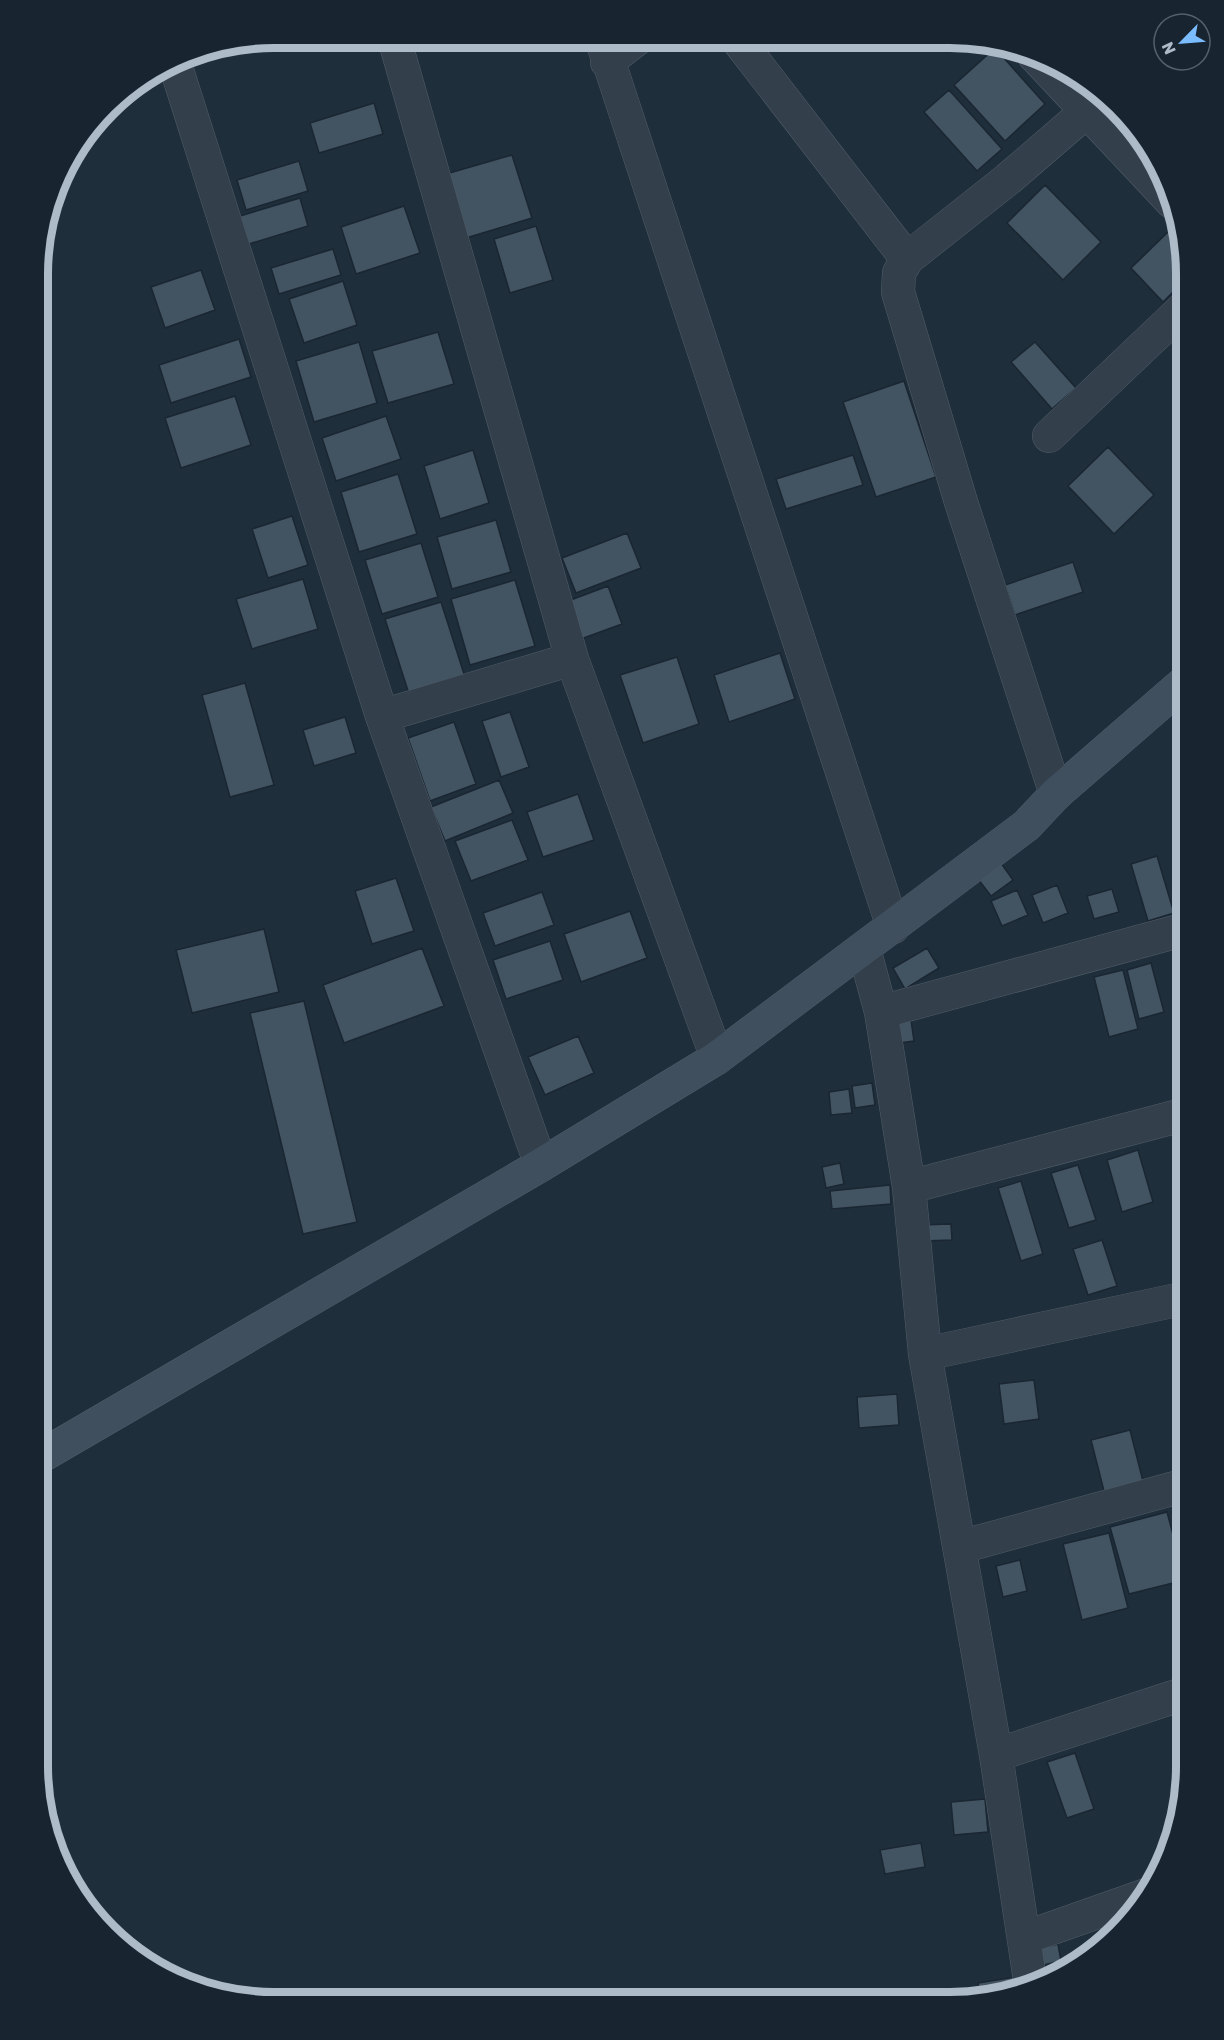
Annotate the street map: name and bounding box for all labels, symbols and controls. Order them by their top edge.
north arrow [1152,12,1212,72]
text: N [1158,39,1180,57]

